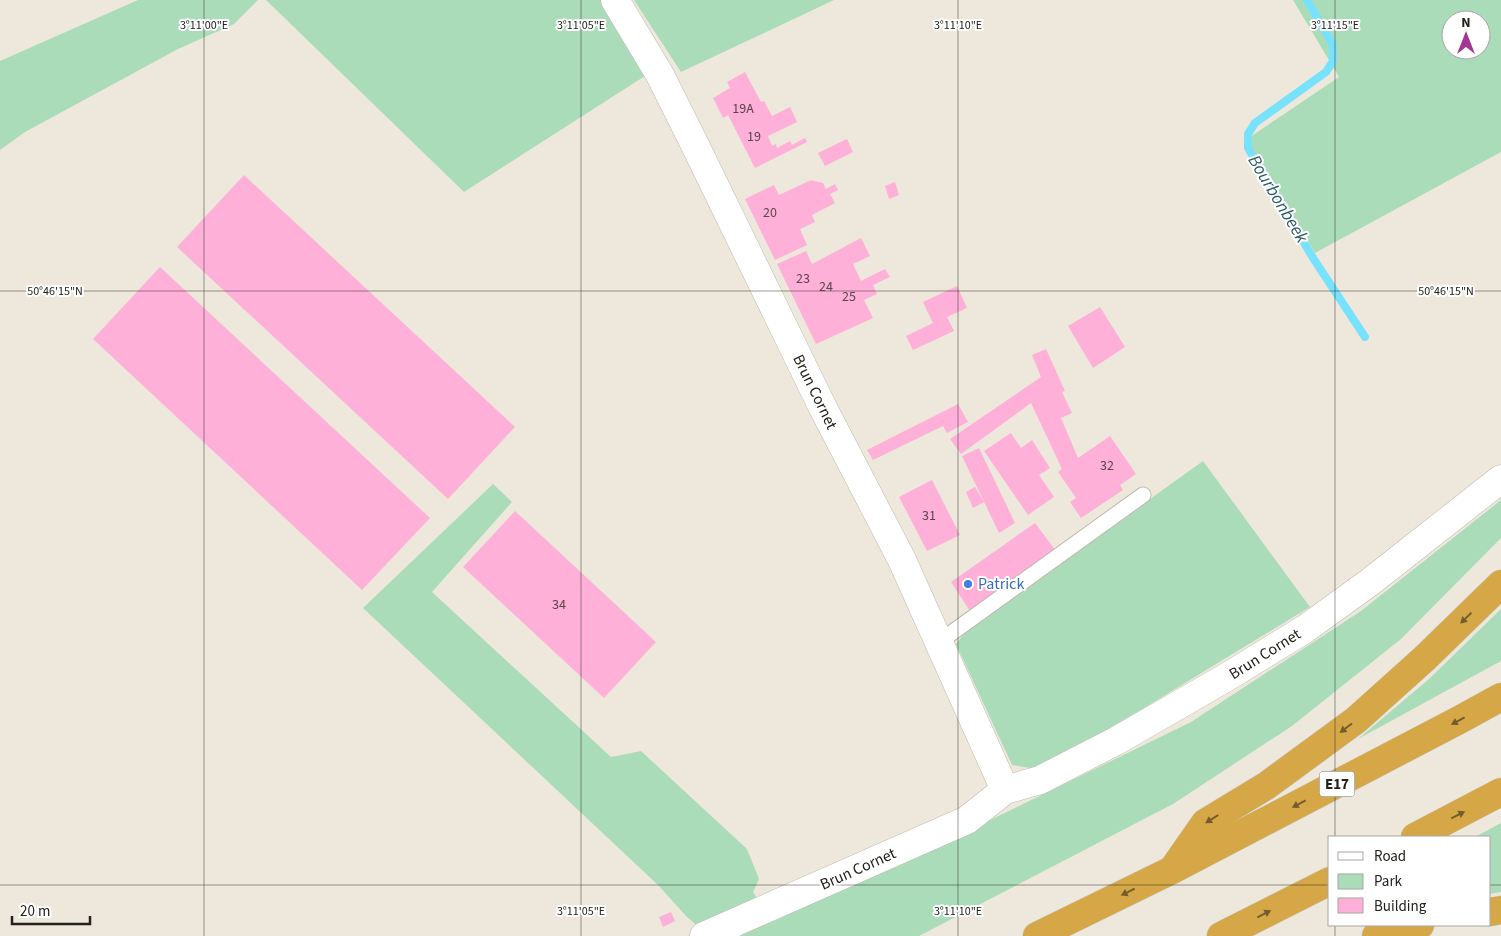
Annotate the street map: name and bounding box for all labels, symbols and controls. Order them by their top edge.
north arrow [1441,10,1491,60]
text: N [1461,13,1471,33]
text: 3°11'00"E [180,17,228,34]
text: 3°11'05"E [557,17,605,34]
text: 3°11'10"E [934,17,982,34]
text: 3°11'15"E [1311,17,1359,34]
house number: 19A [732,99,754,119]
house number: 19 [747,127,761,147]
water label: Bourbonbeek [1242,150,1314,248]
house number: 20 [763,203,777,223]
house number: 23 [796,269,810,289]
house number: 24 [819,277,833,297]
text: 50°46'15"N [27,283,83,300]
text: 50°46'15"N [1418,283,1474,300]
house number: 25 [842,287,856,307]
street label: Brun Cornet [787,351,843,434]
house number: 32 [1100,456,1114,476]
house number: 31 [922,506,936,526]
place label: Patrick [978,573,1024,595]
marker: Patrick [962,578,974,590]
house number: 34 [552,595,566,615]
one-way arrow [1460,612,1472,624]
street label: Brun Cornet [1225,623,1306,685]
one-way arrow [1451,717,1466,725]
one-way arrow [1340,722,1353,733]
road number: E17 [1320,772,1354,796]
one-way arrow [1292,800,1306,808]
one-way arrow [1451,811,1466,819]
one-way arrow [1205,815,1218,824]
legend [1328,836,1491,926]
street label: Brun Cornet [817,842,900,896]
text: Road [1374,846,1406,867]
text: Park [1374,871,1403,892]
one-way arrow [1121,888,1135,896]
scale bar [12,894,90,926]
text: Building [1374,896,1427,917]
text: 20 m [20,901,50,922]
text: 3°11'05"E [557,903,605,920]
text: 3°11'10"E [934,903,982,920]
one-way arrow [1257,910,1272,918]

